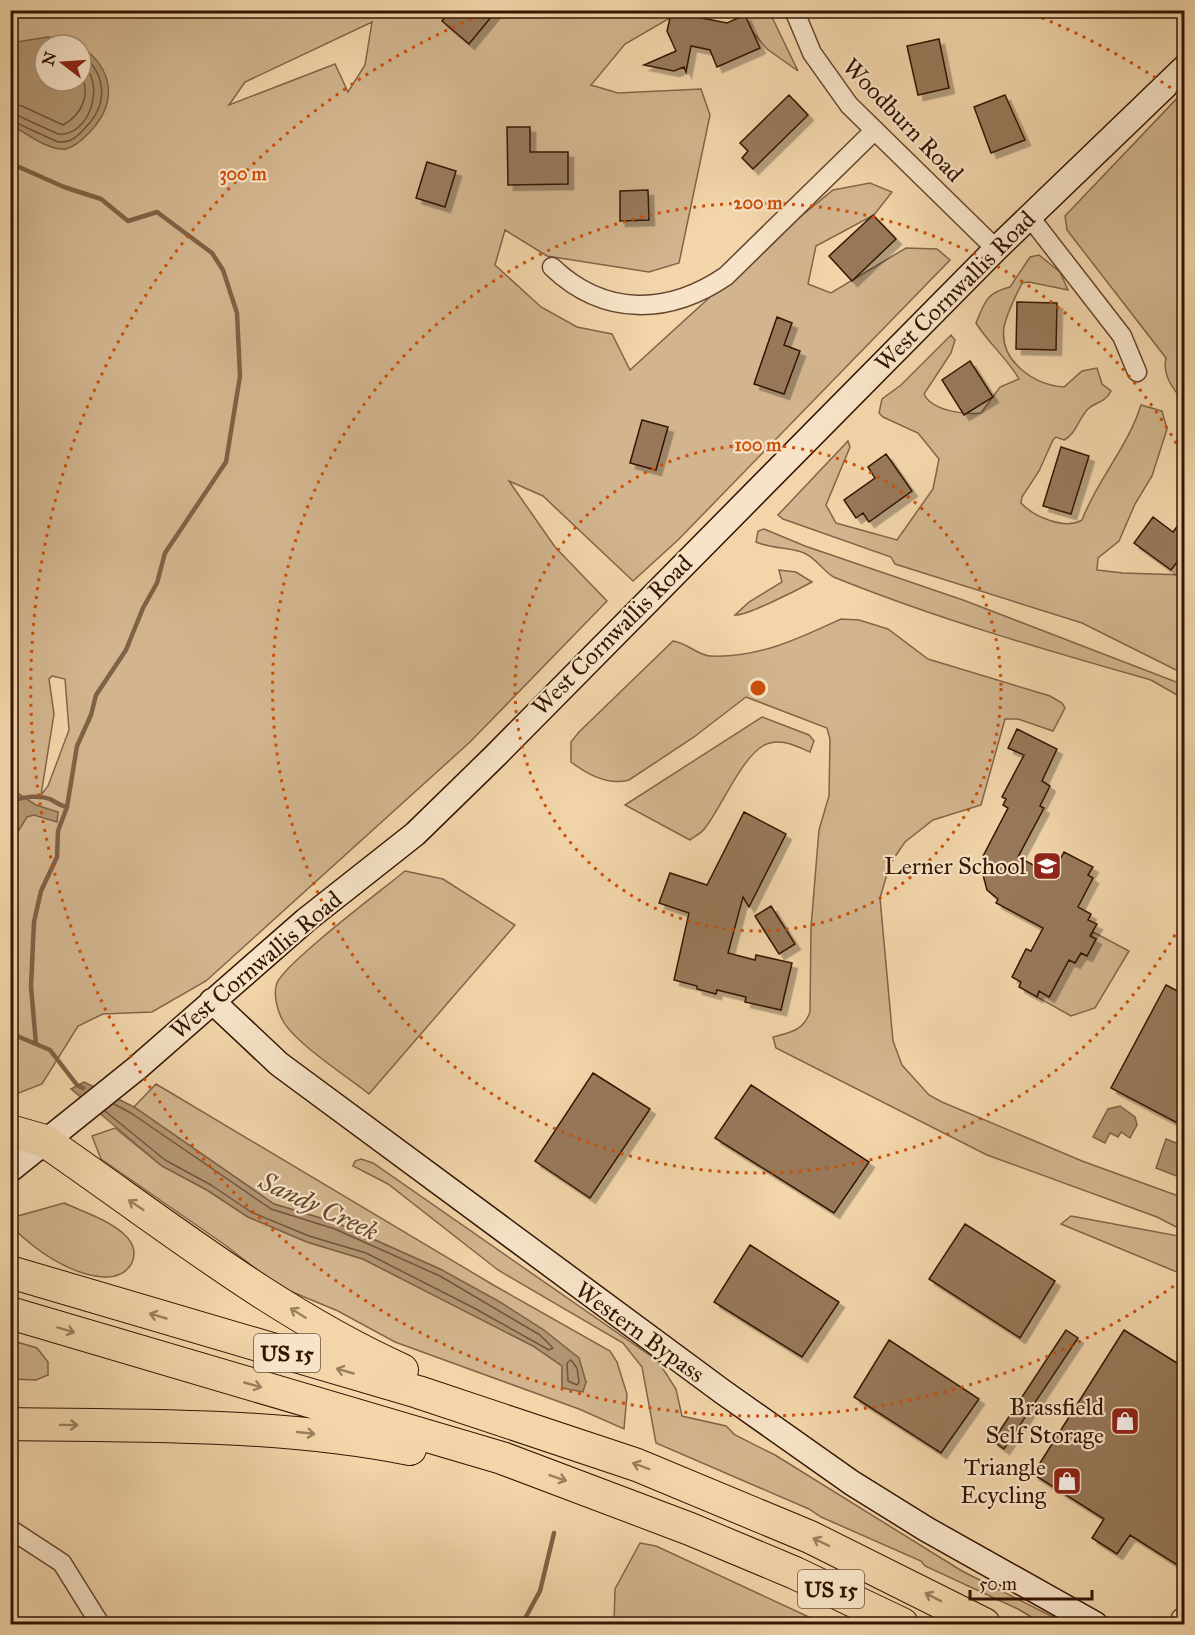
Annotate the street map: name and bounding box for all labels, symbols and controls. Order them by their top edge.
north arrow [33,33,93,93]
text: N [38,49,60,68]
street label: Woodburn Road [836,52,970,188]
text: 300 m [219,163,267,186]
text: 200 m [734,192,783,214]
street label: West Cornwallis Road [868,204,1042,378]
text: 100 m [735,434,782,456]
street label: West Cornwallis Road [525,548,699,722]
centre of rings [748,678,768,698]
school or university icon: Lerner School [1031,850,1063,882]
place label: Lerner School [884,851,1027,881]
street label: West Cornwallis Road [164,884,348,1046]
water label: Sandy Creek [253,1164,384,1248]
one-way arrow [128,1199,144,1211]
street label: Western Bypass [569,1275,711,1389]
one-way arrow [290,1307,307,1319]
one-way arrow [149,1310,168,1321]
one-way arrow [56,1325,75,1336]
road number: US 15 [254,1334,320,1372]
one-way arrow [336,1365,355,1376]
one-way arrow [244,1380,263,1391]
place label: Brassfield Self Storage [986,1392,1104,1450]
shop icon: Brassfield Self Storage [1109,1405,1141,1437]
one-way arrow [58,1419,78,1431]
one-way arrow [295,1428,315,1439]
place label: Triangle Ecycling [960,1452,1047,1510]
one-way arrow [632,1460,651,1471]
shop icon: Triangle Ecycling [1051,1465,1083,1497]
one-way arrow [548,1473,566,1484]
one-way arrow [812,1536,830,1548]
scale bar [970,1563,1092,1601]
road number: US 15 [798,1570,864,1608]
text: 50 m [979,1573,1017,1595]
one-way arrow [924,1591,942,1603]

